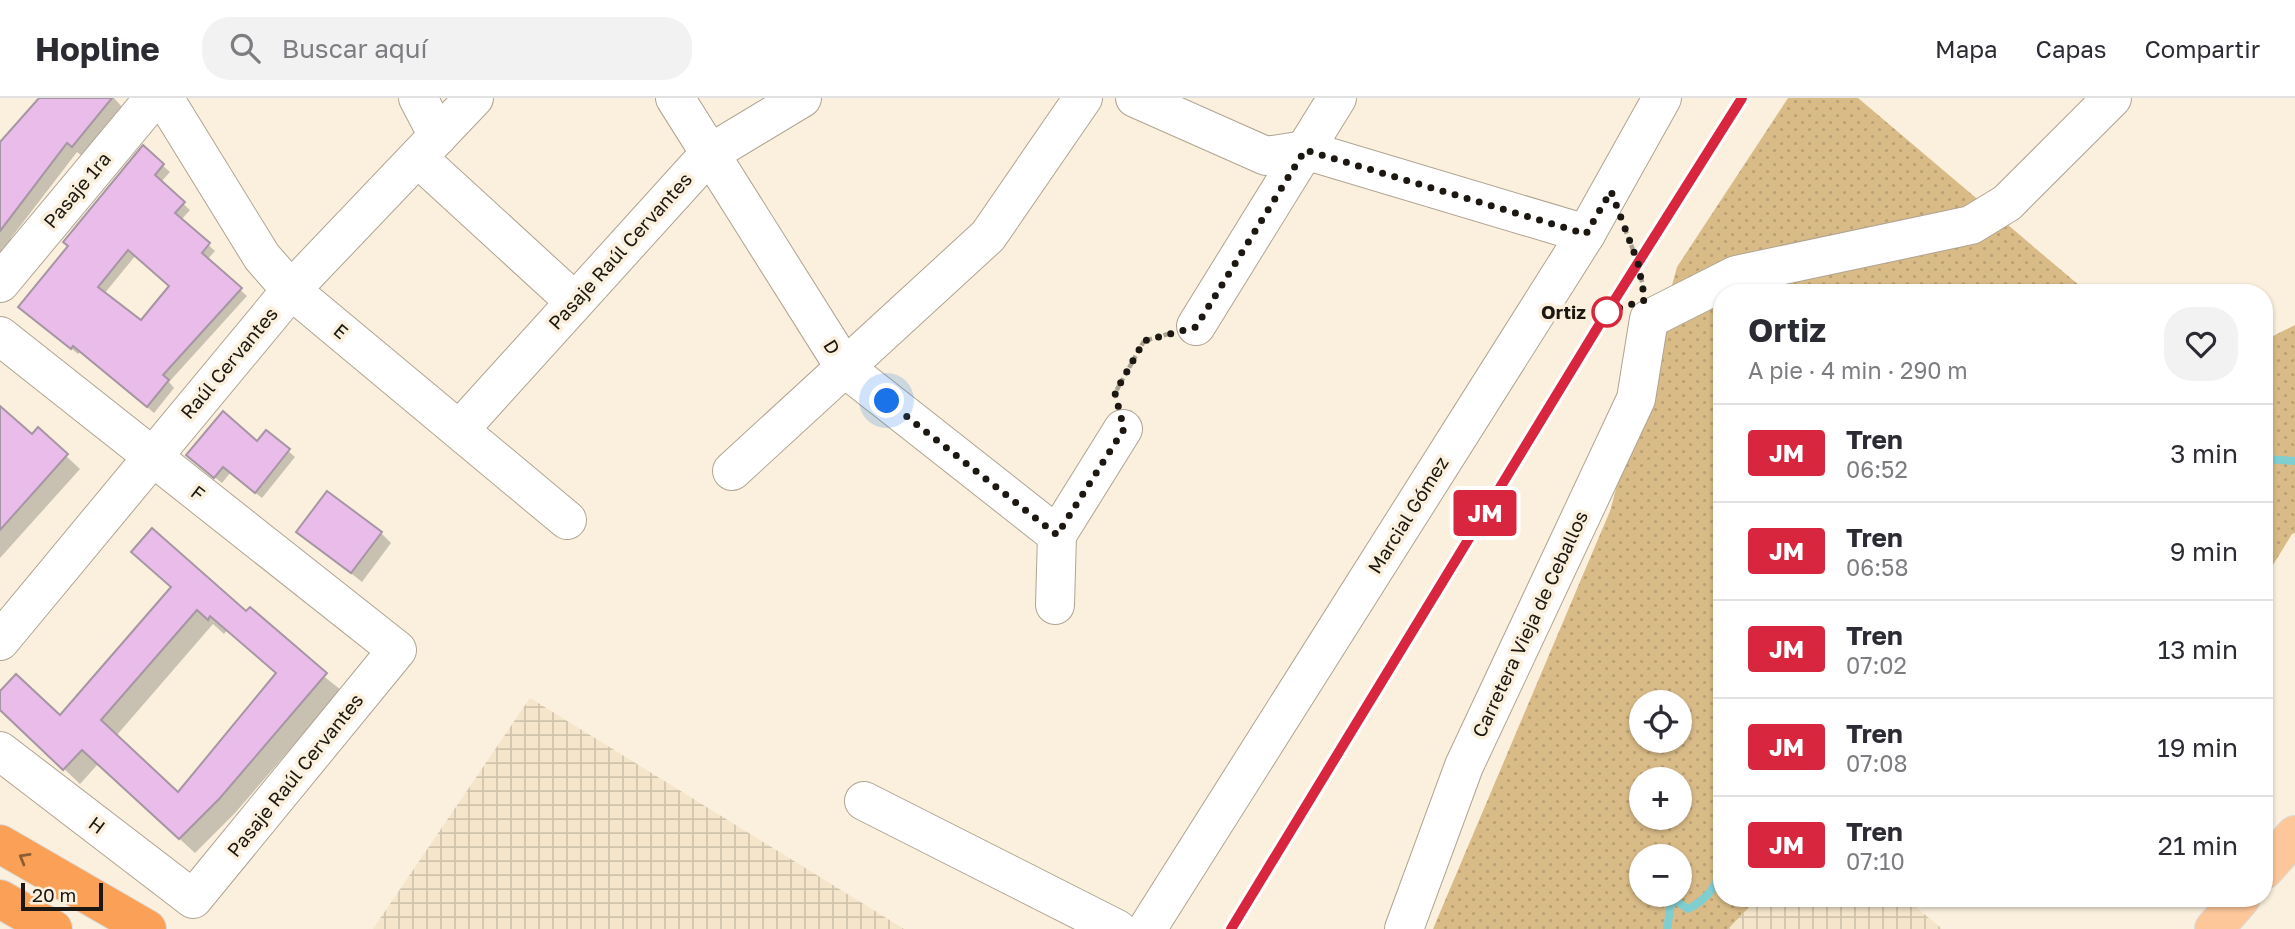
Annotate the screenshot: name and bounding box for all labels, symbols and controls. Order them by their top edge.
search box [202,17,692,80]
text: Hopline [35,29,160,68]
icon: search [226,29,264,67]
text: Buscar aquí [282,33,428,64]
text: Mapa [1935,34,1998,63]
text: Capas [2036,34,2106,63]
text: Compartir [2144,34,2260,63]
street label: Pasaje 1ra [38,147,115,232]
street label: Pasaje Raúl Cervantes [543,167,696,334]
marker: Ortiz [1592,297,1622,327]
place label: Ortiz [1541,300,1586,323]
street label: Raúl Cervantes [175,302,282,423]
button: heart [2164,307,2238,381]
text: Ortiz [1748,310,1826,349]
street label: E [329,318,353,343]
street label: D [819,335,846,358]
text: A pie · 4 min · 290 m [1748,356,1968,384]
your location [869,383,904,418]
text: Tren [1846,424,1903,455]
text: JM [1769,438,1804,467]
text: 3 min [2170,438,2238,469]
street label: Marcial Gómez [1362,452,1453,577]
text: 06:52 [1846,455,1908,483]
street label: F [187,480,210,505]
line badge: JM [1454,490,1516,536]
text: JM [1467,498,1503,527]
street label: Carretera Vieja de Ceballos [1467,507,1592,741]
text: Tren [1846,522,1903,553]
text: JM [1769,536,1804,565]
text: 9 min [2170,536,2238,567]
text: 06:58 [1846,553,1908,581]
text: Tren [1846,620,1903,651]
text: JM [1769,634,1804,663]
text: 13 min [2158,634,2238,665]
text: 07:02 [1846,651,1907,679]
street label: Pasaje Raúl Cervantes [222,688,368,861]
map controls [1629,690,1692,907]
button: locate [1629,690,1692,753]
text: Tren [1846,718,1903,749]
text: JM [1769,732,1804,761]
text: 19 min [2157,732,2238,763]
text: 07:08 [1846,749,1908,777]
button: + [1629,767,1692,830]
street label: H [85,811,110,838]
text: Tren [1846,816,1903,847]
text: JM [1769,830,1804,859]
text: 21 min [2158,830,2238,861]
button: − [1629,844,1692,907]
text: 07:10 [1846,847,1905,875]
one-way arrow [19,853,32,866]
scale bar [21,880,103,912]
text: 20 m [32,883,76,906]

